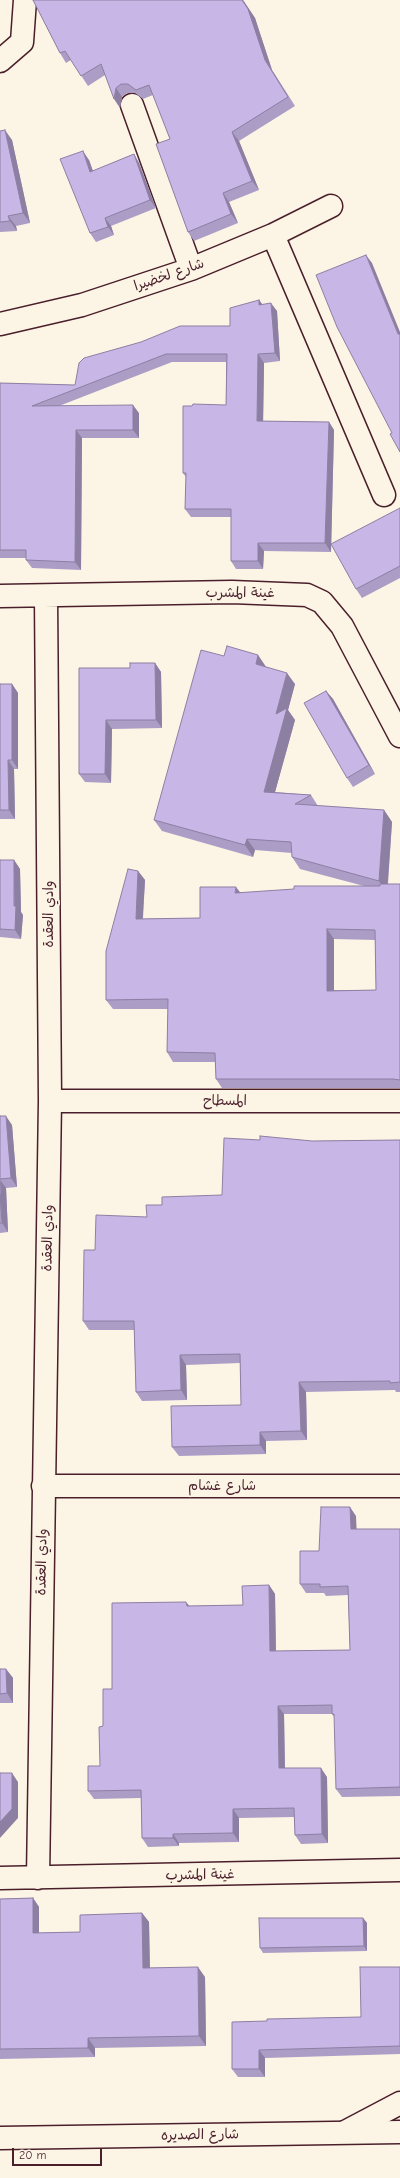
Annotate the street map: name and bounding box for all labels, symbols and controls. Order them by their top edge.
street label: شارع لخضيرا [132,255,206,295]
street label: غينة المشرب [206,585,274,601]
street label: وادي العقدة [41,881,57,947]
street label: المسطاح [203,1093,247,1109]
street label: وادي العقدة [39,1204,57,1272]
street label: شارع غشام [188,1478,256,1494]
street label: وادي العقدة [33,1528,51,1596]
street label: غينة المشرب [165,1866,235,1884]
street label: شارع الصديره [161,2126,239,2144]
scale bar [14,2140,104,2166]
text: 20 m [19,2148,47,2162]

